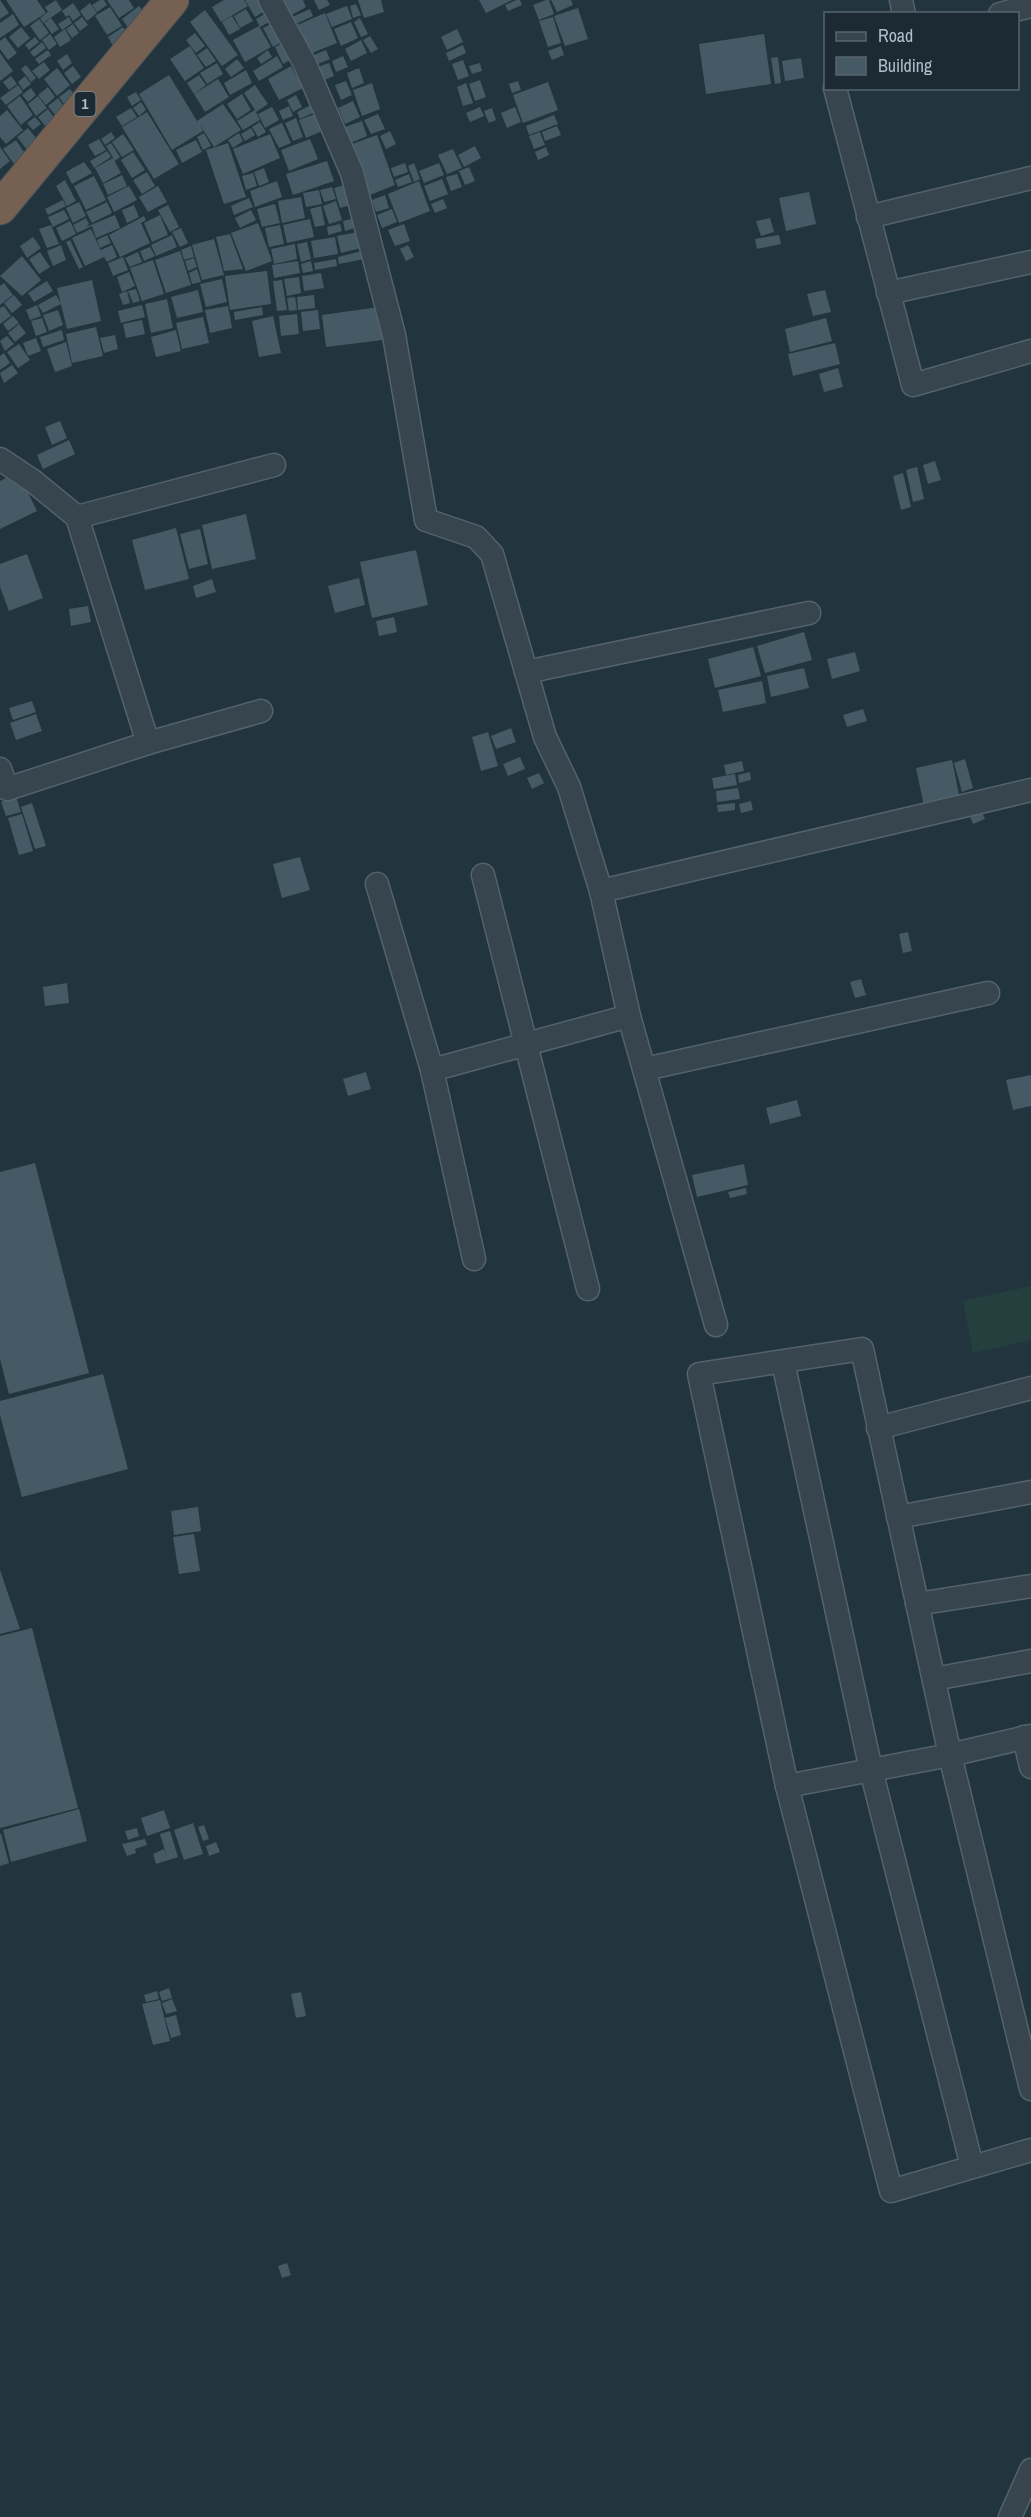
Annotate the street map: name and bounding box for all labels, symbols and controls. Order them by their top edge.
legend [824,12,1019,90]
text: Road [878,23,913,48]
text: Building [878,53,933,78]
road number: 1 [74,92,96,116]

